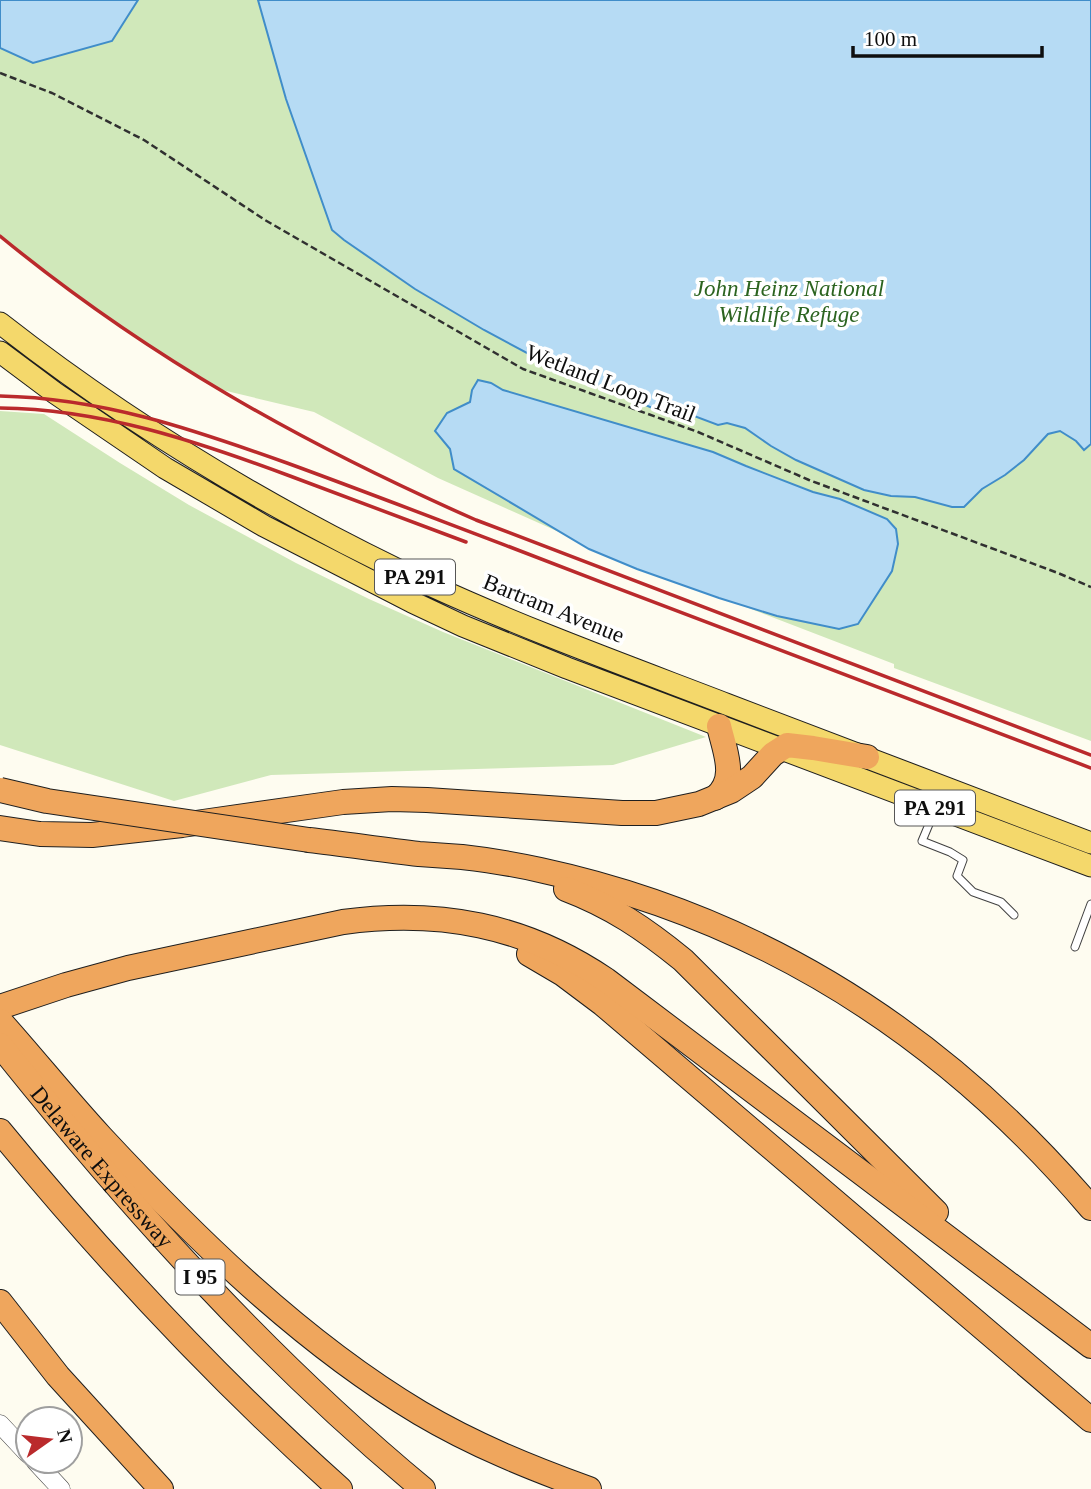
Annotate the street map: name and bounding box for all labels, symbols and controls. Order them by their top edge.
scale bar [853,14,1042,58]
text: 100 m [864,27,917,51]
park label: John Heinz National Wildlife Refuge [694,276,884,327]
street label: Wetland Loop Trail [523,340,699,427]
road number: PA 291 [375,560,455,594]
street label: Bartram Avenue [480,569,628,648]
road number: PA 291 [895,790,975,826]
street label: Delaware Expressway [25,1081,178,1253]
road number: I 95 [176,1260,224,1294]
north arrow [14,1405,84,1475]
text: N [53,1427,77,1445]

